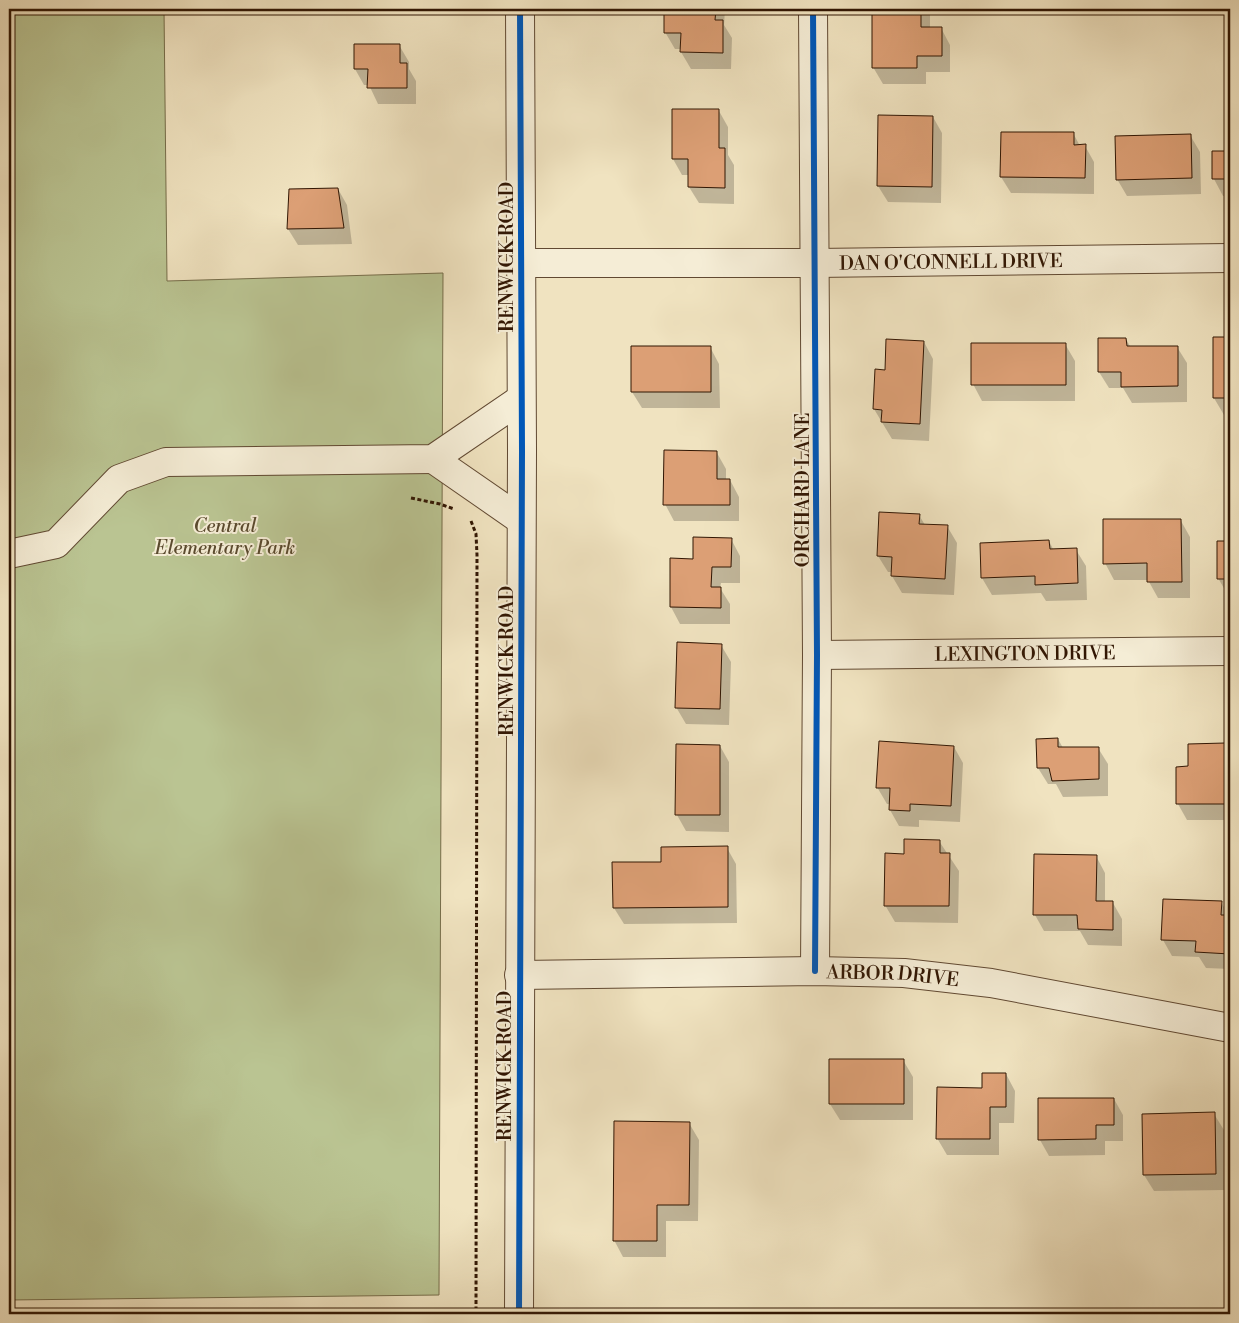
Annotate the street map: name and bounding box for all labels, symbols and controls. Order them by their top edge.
street label: RENWICK ROAD [495,182,519,332]
street label: DAN O'CONNELL DRIVE [839,249,1063,276]
street label: ORCHARD LANE [791,413,815,567]
park label: Central Elementary Park [154,514,295,560]
street label: RENWICK ROAD [495,586,519,736]
street label: LEXINGTON DRIVE [934,641,1116,667]
street label: ARBOR DRIVE [825,960,960,992]
street label: RENWICK ROAD [493,991,517,1141]

